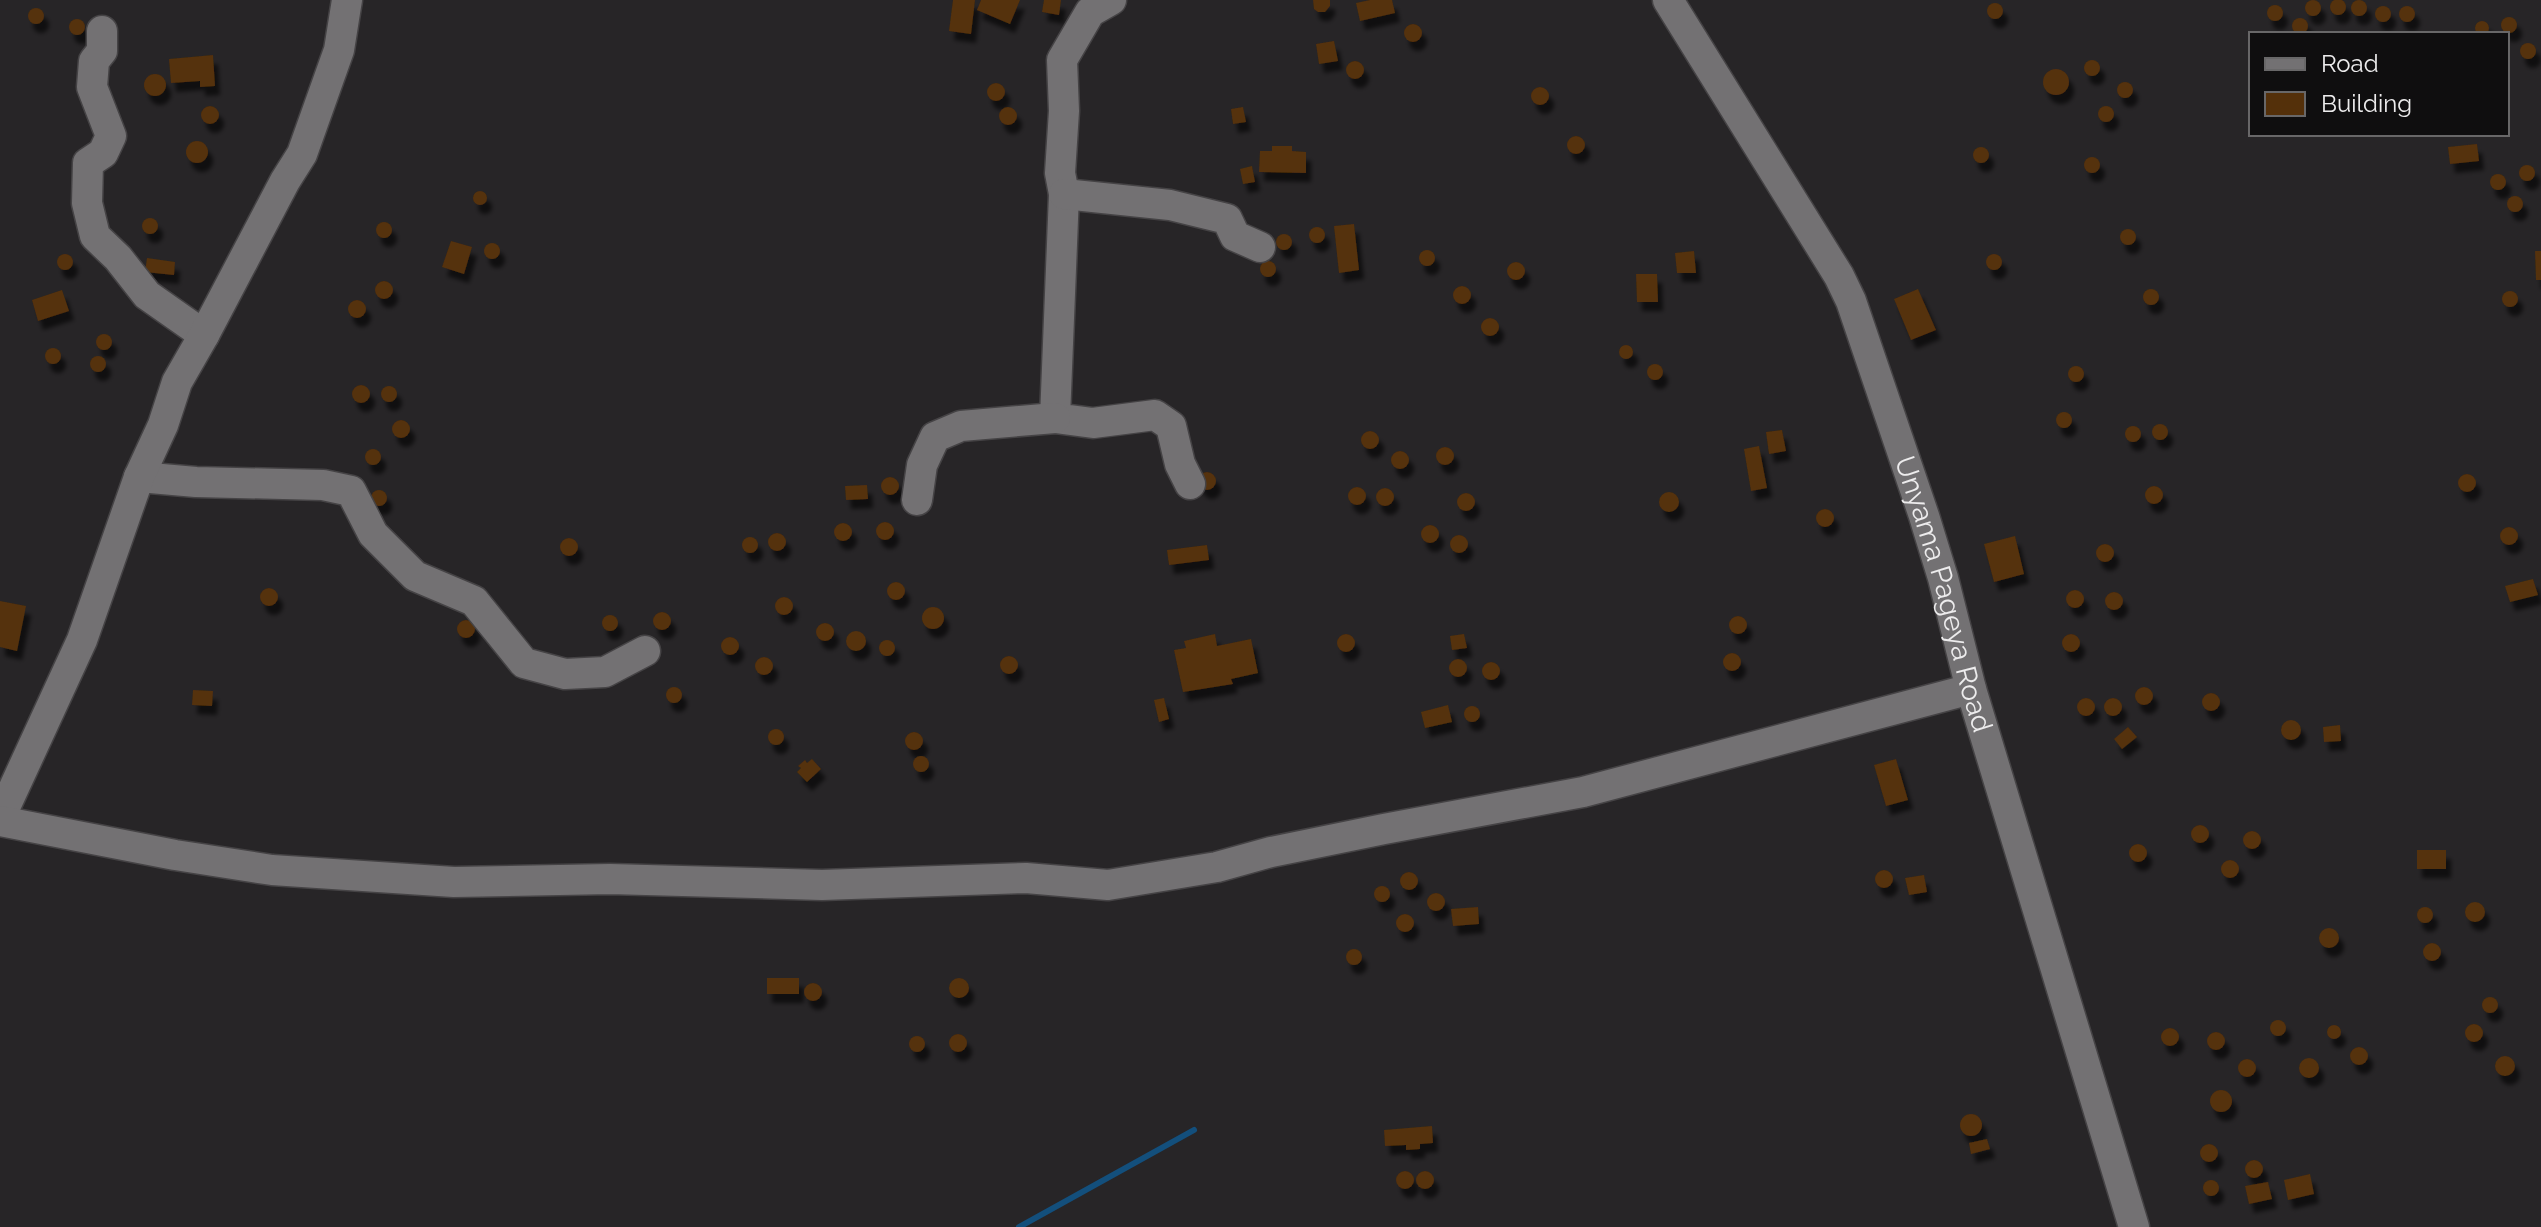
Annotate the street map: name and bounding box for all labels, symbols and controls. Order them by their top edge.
legend [2249,32,2509,136]
text: Road [2321,49,2379,78]
text: Building [2321,89,2412,118]
street label: Unyama Pageya Road [1888,452,2000,736]

